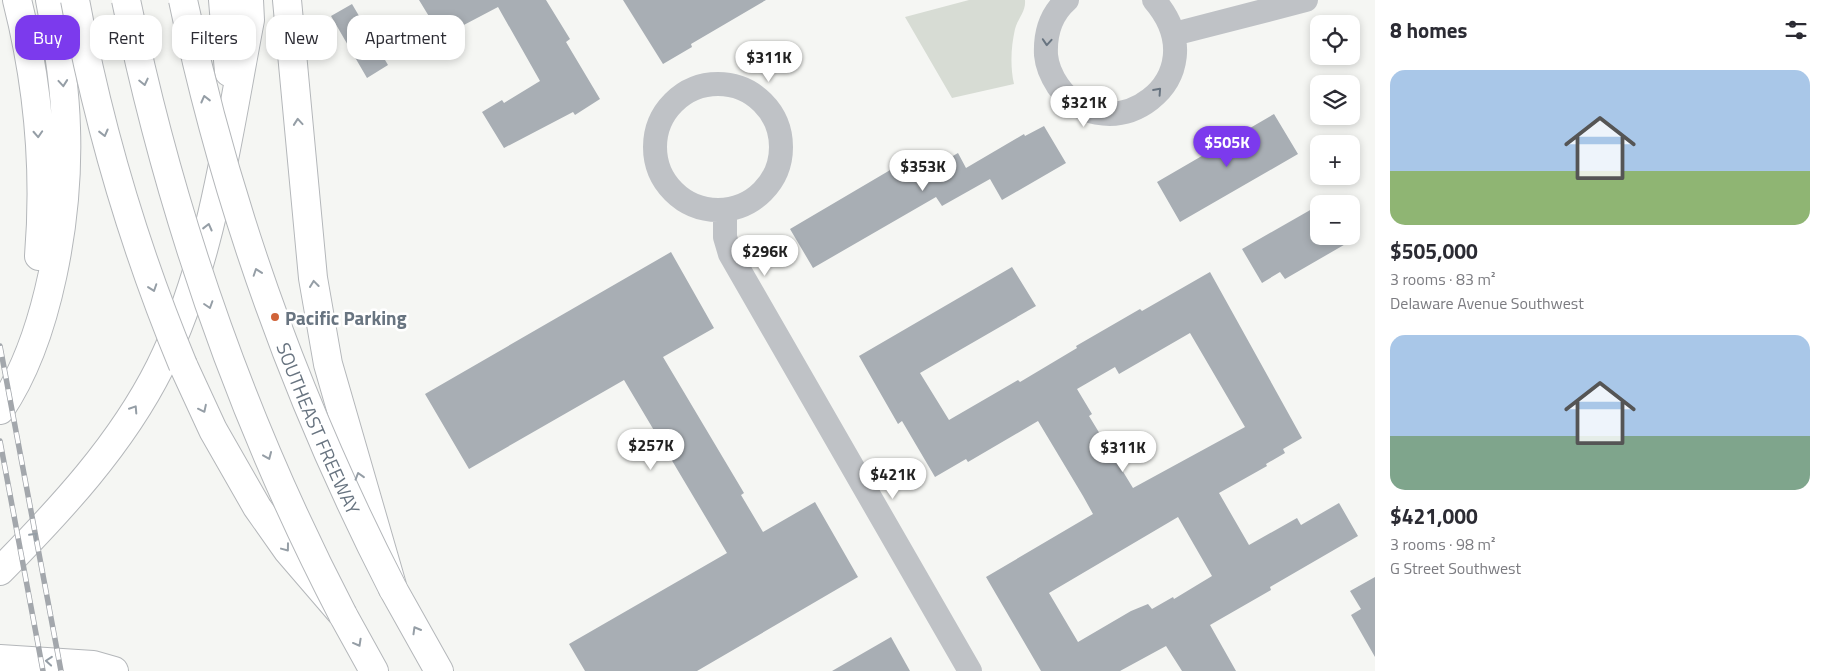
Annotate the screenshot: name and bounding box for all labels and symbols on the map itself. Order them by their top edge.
one-way arrow [1041,39,1052,47]
pin: $311K [734,41,804,83]
one-way arrow [138,77,149,86]
one-way arrow [57,79,68,87]
pin: $321K [1049,86,1119,128]
one-way arrow [1153,88,1162,97]
one-way arrow [201,95,211,104]
one-way arrow [293,118,304,126]
pin: $505K [1192,126,1262,168]
one-way arrow [99,129,109,137]
one-way arrow [33,131,44,139]
pin: $353K [888,150,958,192]
one-way arrow [202,222,213,231]
pin: $296K [730,234,800,277]
one-way arrow [252,268,262,276]
one-way arrow [309,279,320,287]
one-way arrow [147,283,157,292]
one-way arrow [204,300,214,309]
place label: Pacific Parking [285,303,407,332]
marker: Pacific Parking [269,311,281,323]
street label: SOUTHEAST FREEWAY [270,338,369,519]
one-way arrow [197,404,207,413]
one-way arrow [128,405,137,414]
pin: $257K [616,428,686,471]
pin: $311K [1088,430,1158,473]
one-way arrow [261,451,272,460]
pin: $421K [858,458,928,500]
one-way arrow [355,472,365,480]
one-way arrow [28,533,37,542]
one-way arrow [281,542,289,551]
one-way arrow [412,627,422,636]
one-way arrow [352,638,362,647]
one-way arrow [45,656,53,667]

